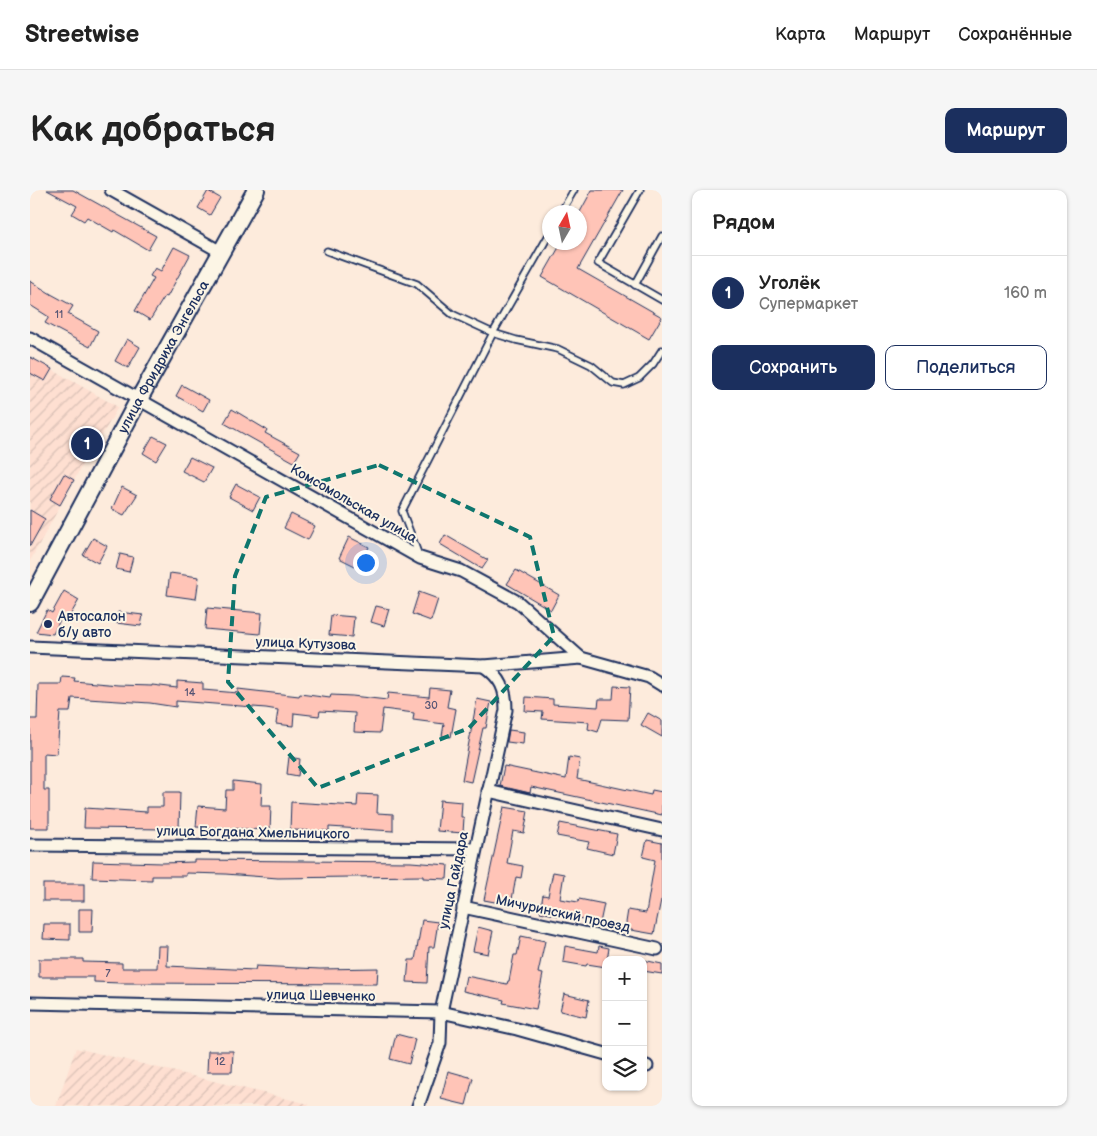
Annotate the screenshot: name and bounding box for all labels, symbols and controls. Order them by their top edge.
text: Streetwise [25,20,139,49]
text: Карта [775,24,826,45]
text: Маршрут [854,24,930,45]
text: Сохранённые [958,24,1072,45]
button: Маршрут [945,108,1067,153]
text: Как добраться [30,109,276,152]
north arrow [542,205,587,250]
text: Рядом [712,210,775,235]
text: Уголёк [759,272,820,295]
street label: улица Фридриха Энгельса [114,277,213,436]
text: 1 [725,284,731,303]
text: 160 m [1004,284,1047,303]
text: Супермаркет [759,295,858,314]
house number: 11 [55,308,63,321]
button: Сохранить [712,345,875,390]
button: Поделиться [885,345,1047,390]
pin: 1 [71,425,103,463]
street label: Комсомольская улица [287,460,421,547]
your location [353,550,379,576]
place label: Автосалон б/у авто [57,608,126,641]
marker: Автосалон б/у авто [42,618,54,630]
street label: улица Кутузова [255,633,357,654]
house number: 14 [185,686,196,699]
house number: 30 [424,699,438,712]
street label: улица Богдана Хмельницкого [156,822,350,843]
street label: улица Гайдара [435,829,472,931]
street label: Мичуринский проезд [494,891,632,936]
map controls [602,956,647,1091]
button: + [602,956,647,1001]
house number: 7 [105,967,111,980]
street label: улица Шевченко [267,986,375,1005]
button: − [602,1001,647,1046]
button: layers [602,1046,647,1091]
house number: 12 [215,1055,226,1068]

